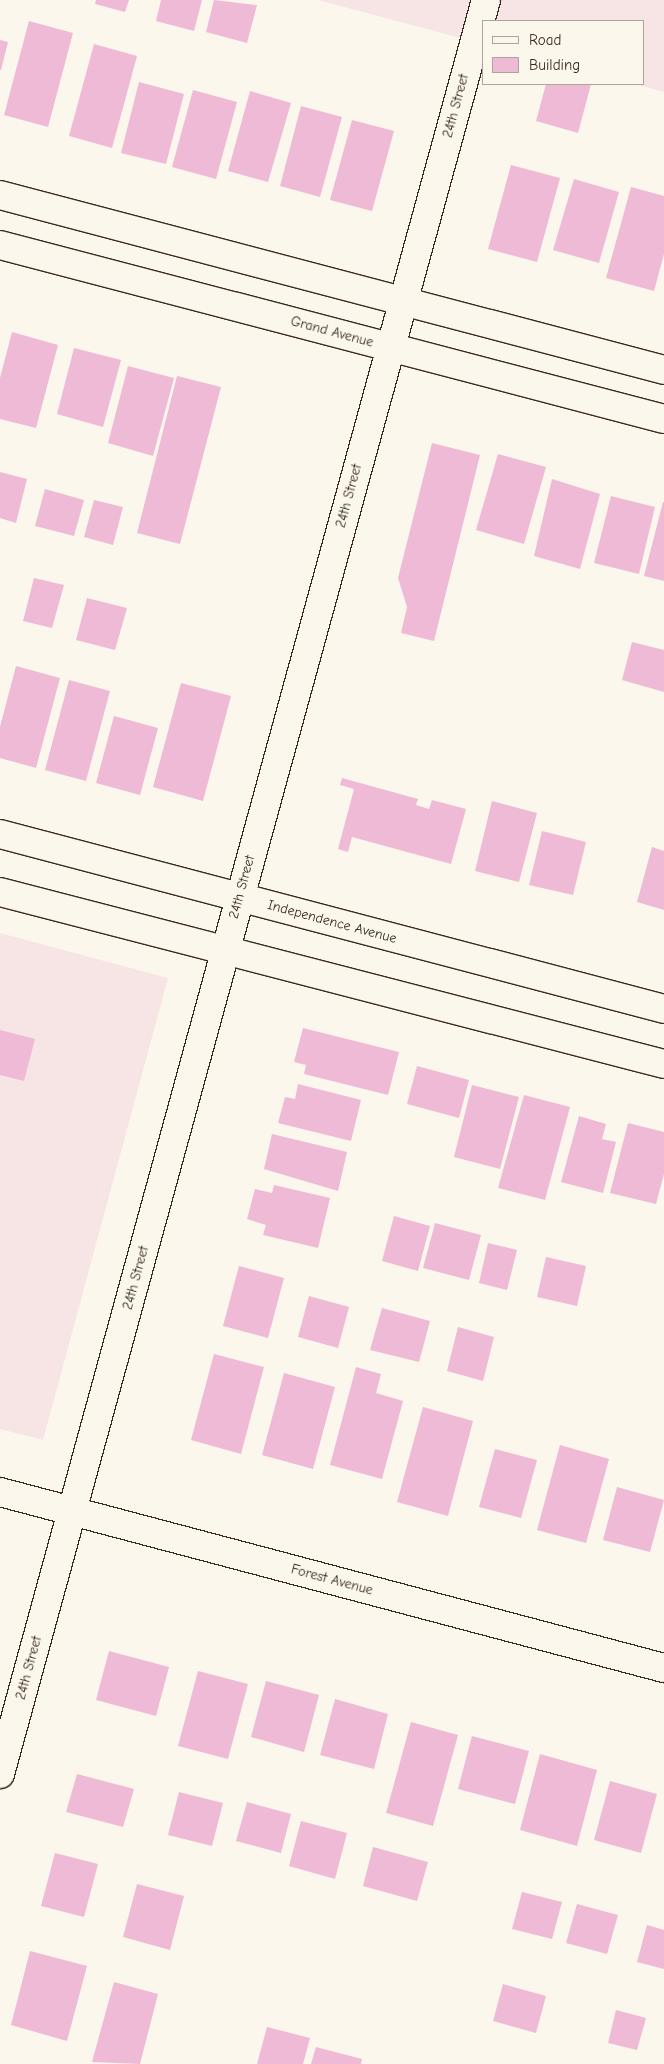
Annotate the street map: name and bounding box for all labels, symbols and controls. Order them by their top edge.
legend [482,20,644,85]
text: Road [529,31,561,49]
text: Building [529,56,580,74]
street label: 24th Street [439,72,473,140]
street label: Grand Avenue [289,313,375,351]
street label: 24th Street [332,462,366,530]
street label: 24th Street [225,853,259,921]
street label: Independence Avenue [266,897,398,947]
street label: 24th Street [119,1244,153,1312]
street label: Forest Avenue [289,1561,375,1599]
street label: 24th Street [12,1634,46,1702]

